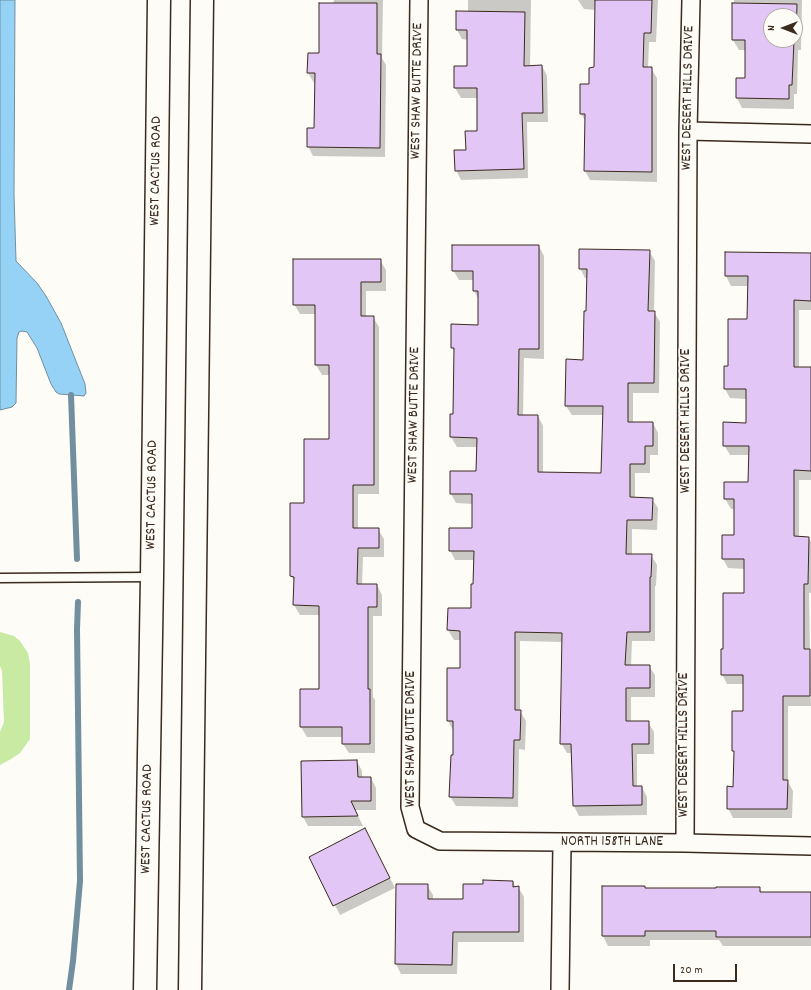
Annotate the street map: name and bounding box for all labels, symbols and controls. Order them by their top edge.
north arrow [763,8,803,48]
street label: WEST SHAW BUTTE DRIVE [408,23,428,159]
text: N [764,25,780,31]
street label: WEST DESERT HILLS DRIVE [679,26,699,170]
street label: WEST CACTUS ROAD [147,116,167,226]
street label: WEST SHAW BUTTE DRIVE [405,347,425,483]
street label: WEST DESERT HILLS DRIVE [678,349,696,493]
street label: WEST CACTUS ROAD [143,440,163,550]
street label: WEST SHAW BUTTE DRIVE [403,671,421,807]
street label: WEST DESERT HILLS DRIVE [676,673,694,817]
street label: WEST CACTUS ROAD [138,764,158,874]
street label: NORTH 158TH LANE [561,834,663,852]
scale bar [675,956,739,982]
text: 20 m [680,962,703,979]

